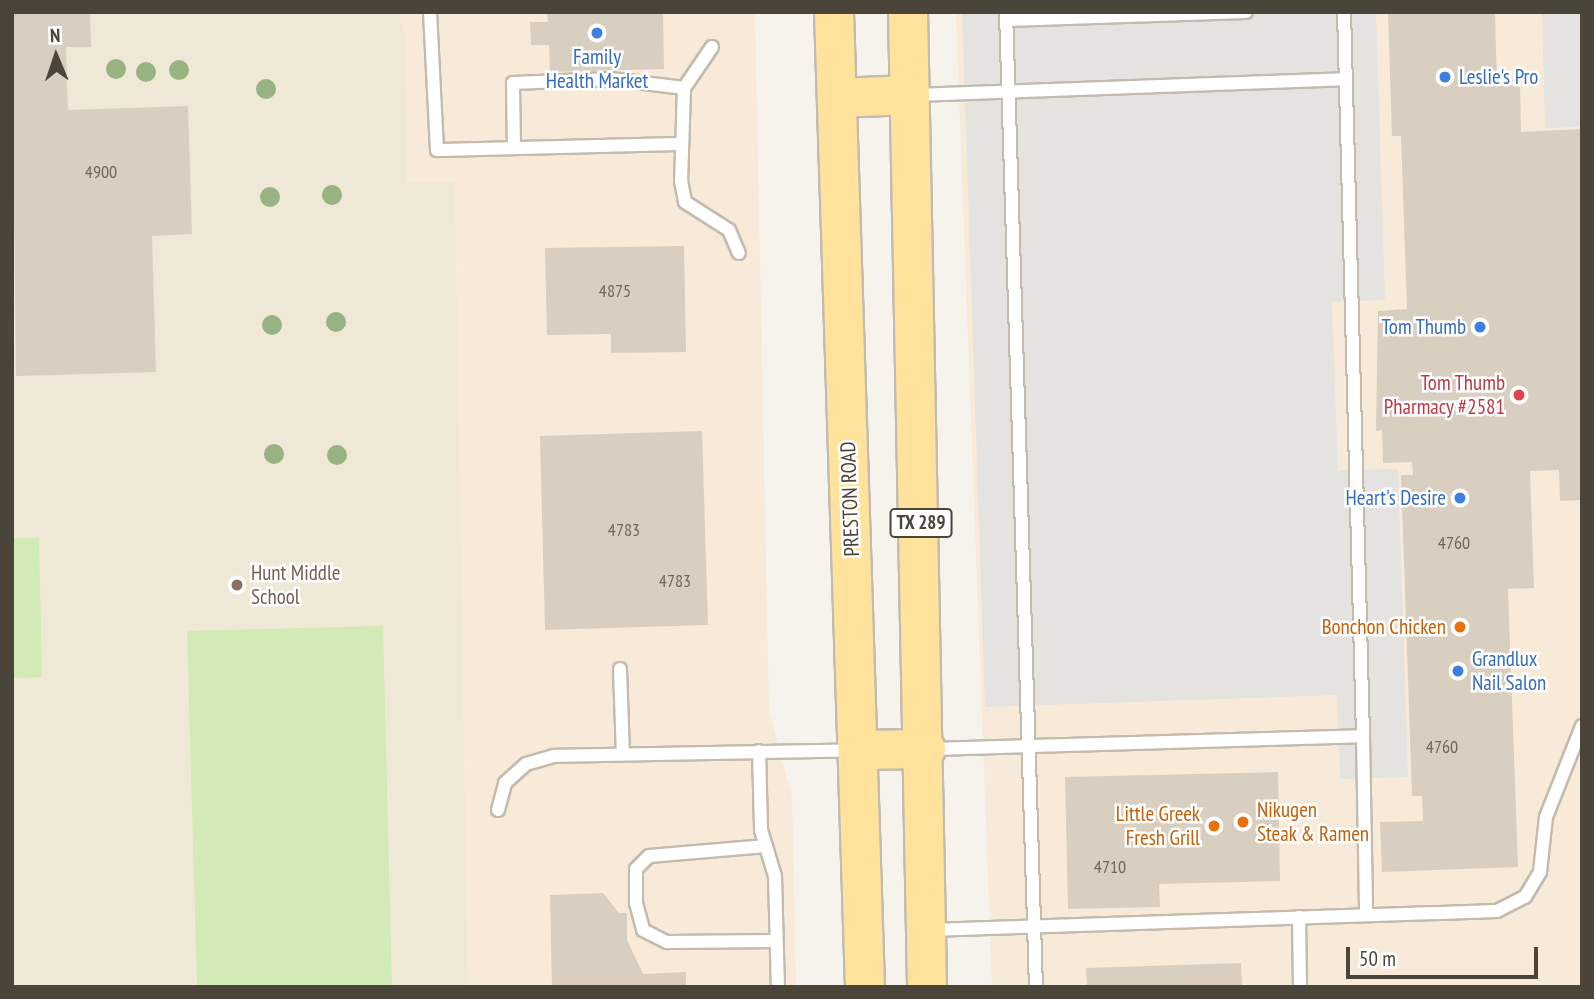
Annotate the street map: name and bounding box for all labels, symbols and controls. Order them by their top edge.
north arrow [21,21,91,91]
text: N [50,23,61,47]
marker: Family Health Market [589,25,605,41]
place label: Family Health Market [546,44,648,94]
place label: Leslie's Pro [1459,64,1538,90]
marker: Leslie's Pro [1437,69,1453,85]
house number: 4900 [85,161,117,183]
house number: 4875 [599,280,631,302]
place label: Tom Thumb [1381,314,1466,340]
marker: Tom Thumb [1472,319,1488,335]
place label: Tom Thumb Pharmacy #2581 [1383,370,1505,420]
marker: Tom Thumb Pharmacy #2581 [1511,387,1527,403]
street label: PRESTON ROAD [835,441,865,557]
place label: Heart's Desire [1346,485,1446,511]
marker: Heart's Desire [1452,490,1468,506]
road number: TX 289 [888,508,954,538]
house number: 4783 [608,519,640,541]
house number: 4760 [1438,532,1470,554]
place label: Hunt Middle School [251,560,341,610]
house number: 4783 [659,570,691,592]
marker: Hunt Middle School [229,577,245,593]
place label: Bonchon Chicken [1322,614,1446,640]
marker: Bonchon Chicken [1452,619,1468,635]
place label: Grandlux Nail Salon [1472,646,1546,696]
marker: Grandlux Nail Salon [1450,663,1466,679]
house number: 4760 [1426,736,1458,758]
place label: Nikugen Steak & Ramen [1257,797,1370,847]
place label: Little Greek Fresh Grill [1116,801,1200,851]
marker: Nikugen Steak & Ramen [1235,814,1251,830]
marker: Little Greek Fresh Grill [1206,818,1222,834]
house number: 4710 [1094,856,1126,878]
scale bar [1349,932,1542,976]
text: 50 m [1359,945,1396,972]

